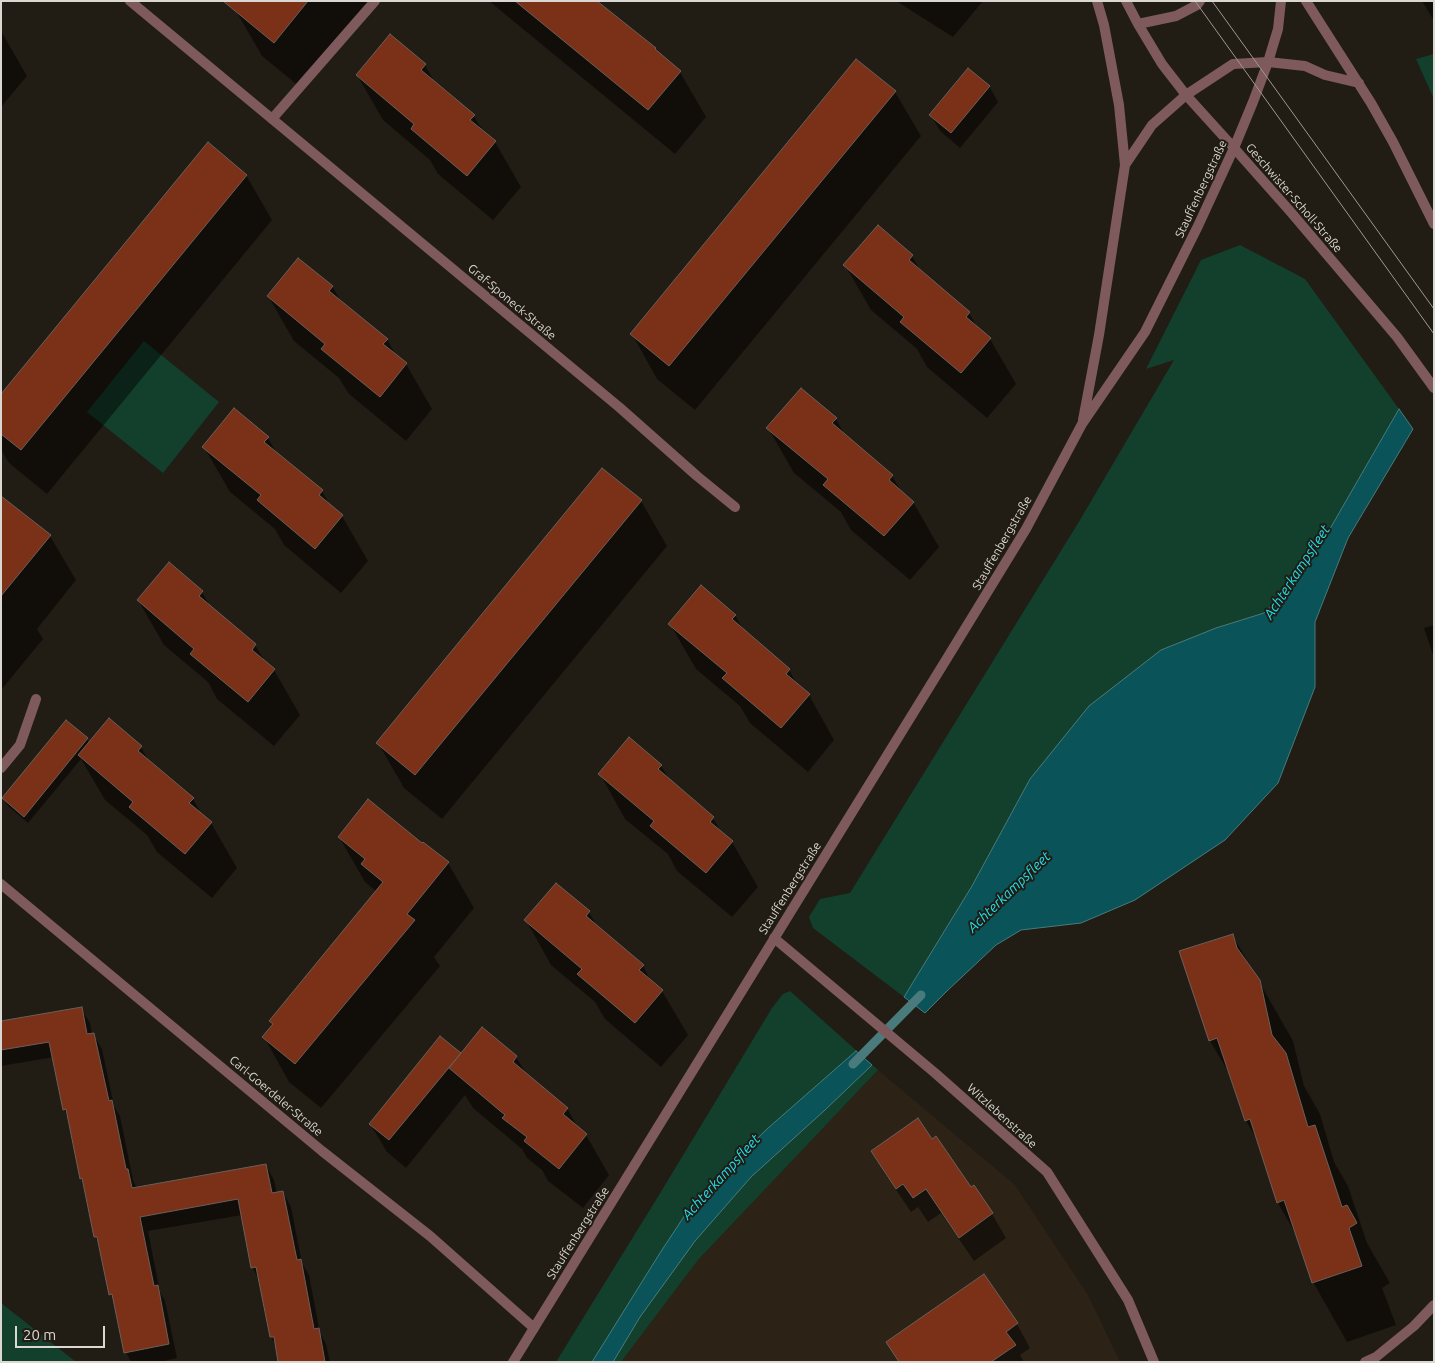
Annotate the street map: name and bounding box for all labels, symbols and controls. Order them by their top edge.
street label: Stauffenbergstraße [1172,138,1230,240]
street label: Geschwister-Scholl-Straße [1243,141,1345,255]
street label: Graf-Sponeck-Straße [465,261,559,343]
street label: Stauffenbergstraße [969,493,1035,593]
water label: Achterkampsfleet [1260,522,1334,622]
street label: Stauffenbergstraße [756,839,824,937]
water label: Achterkampsfleet [964,848,1054,936]
street label: Carl-Goerdeler-Straße [226,1053,326,1139]
street label: Witzlebenstraße [964,1081,1040,1151]
water label: Achterkampsfleet [678,1131,764,1223]
street label: Stauffenbergstraße [544,1184,612,1282]
scale bar [18,1316,108,1348]
text: 20 m [23,1326,56,1343]

